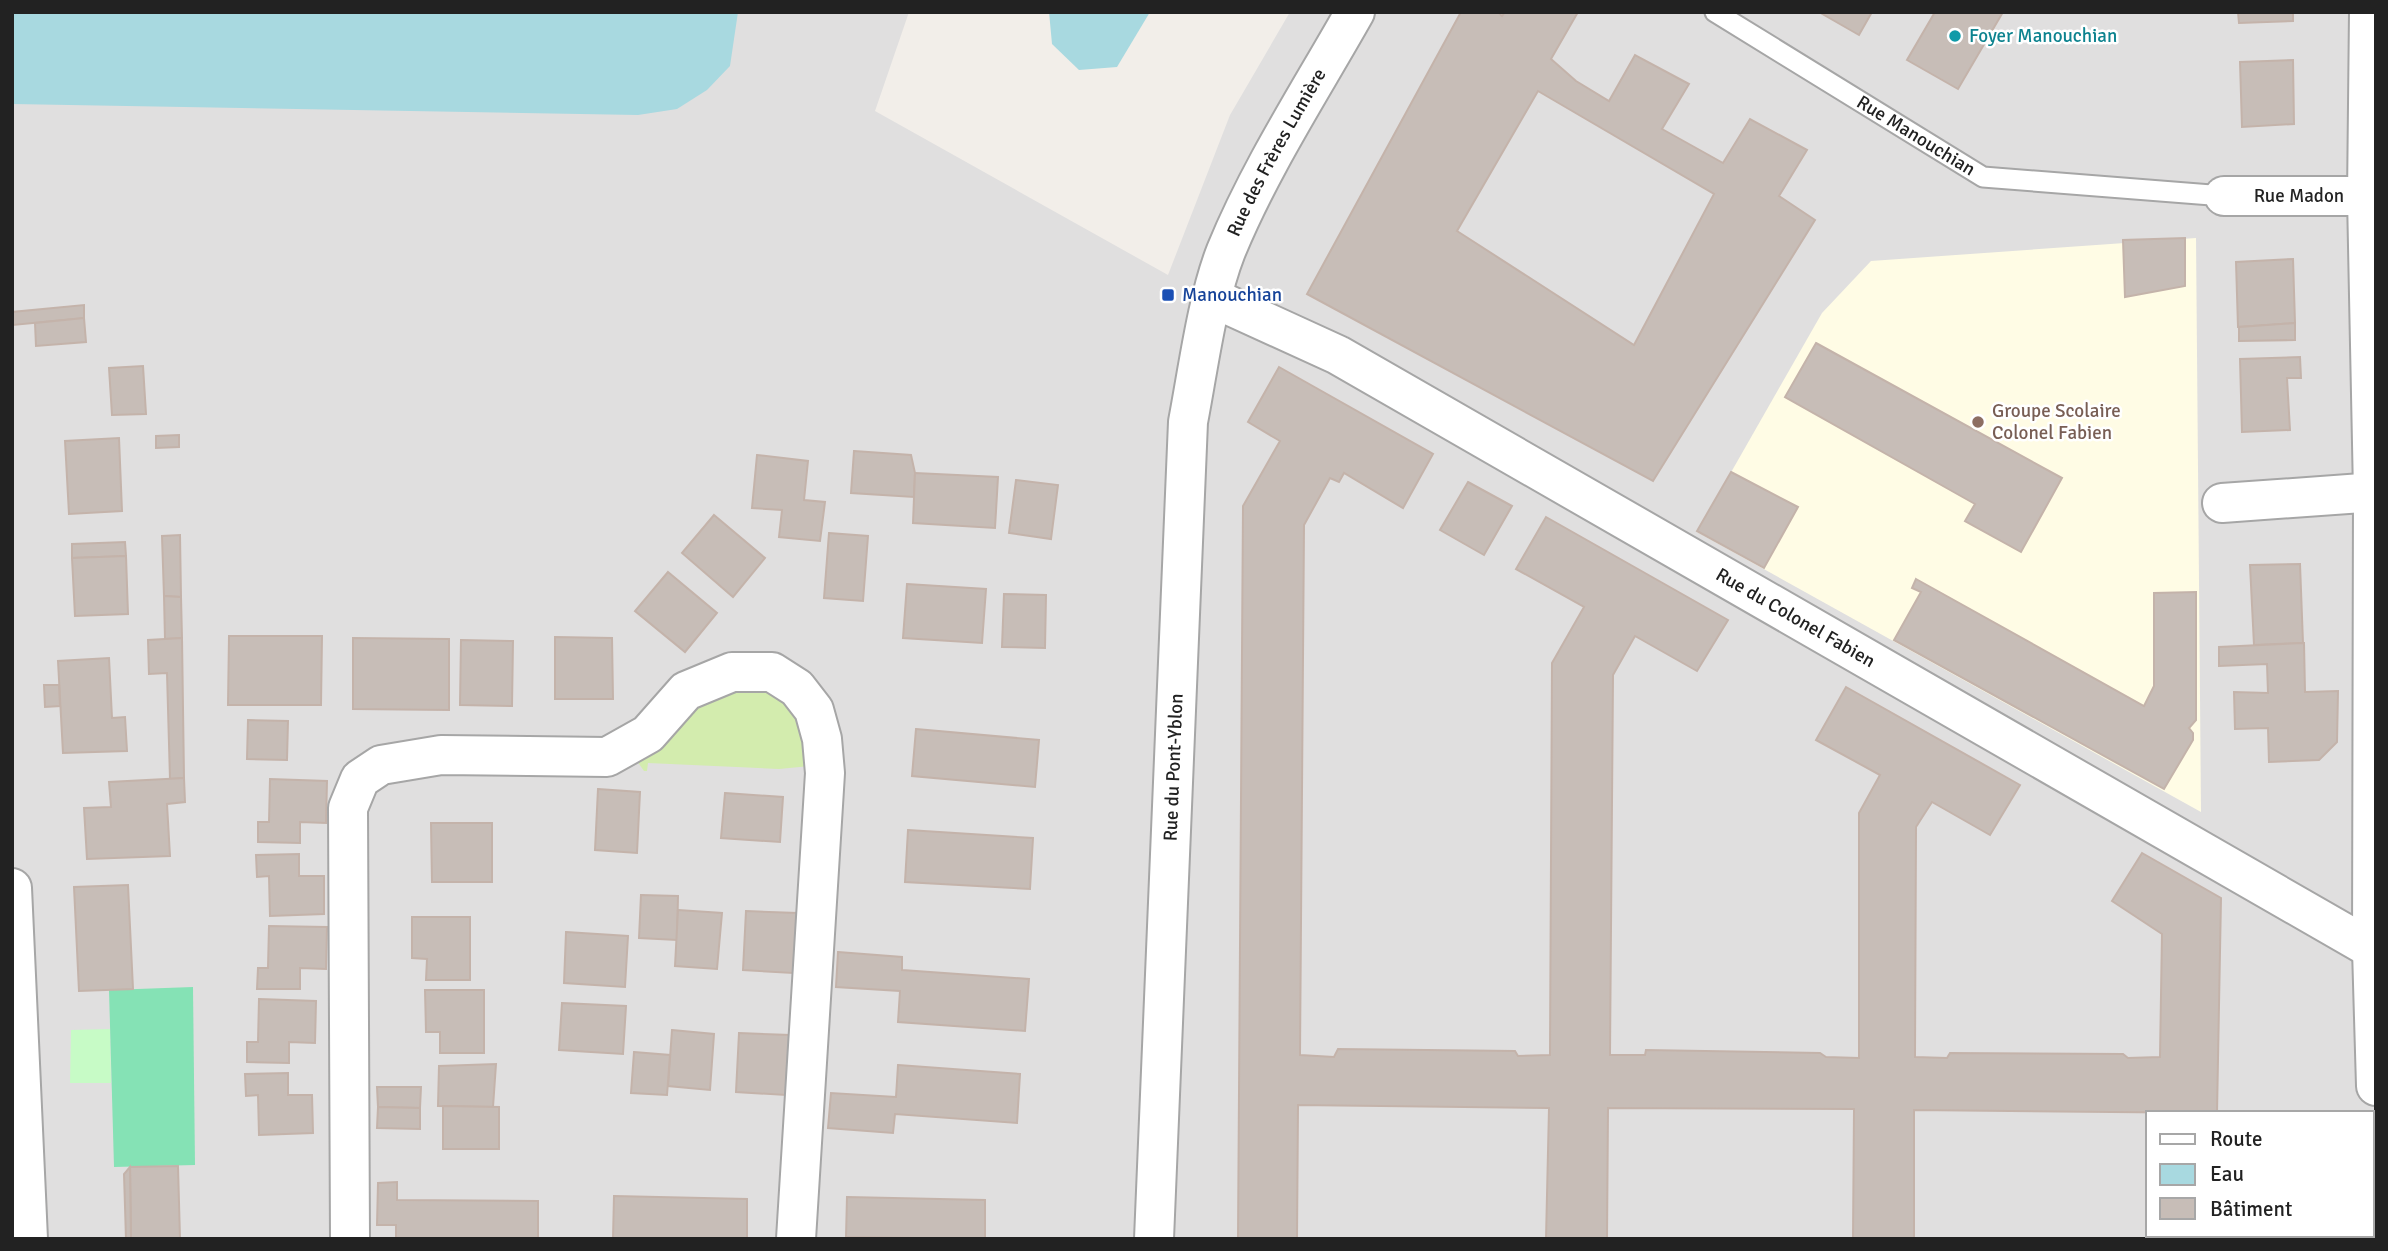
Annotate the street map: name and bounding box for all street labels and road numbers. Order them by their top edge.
street label: Rue des Frères Lumière [1222,64,1332,240]
street label: Rue Manouchian [1852,90,1980,181]
street label: Rue Madon [2254,184,2344,208]
street label: Rue du Colonel Fabien [1712,563,1879,673]
street label: Rue du Pont-Yblon [1159,693,1189,842]

